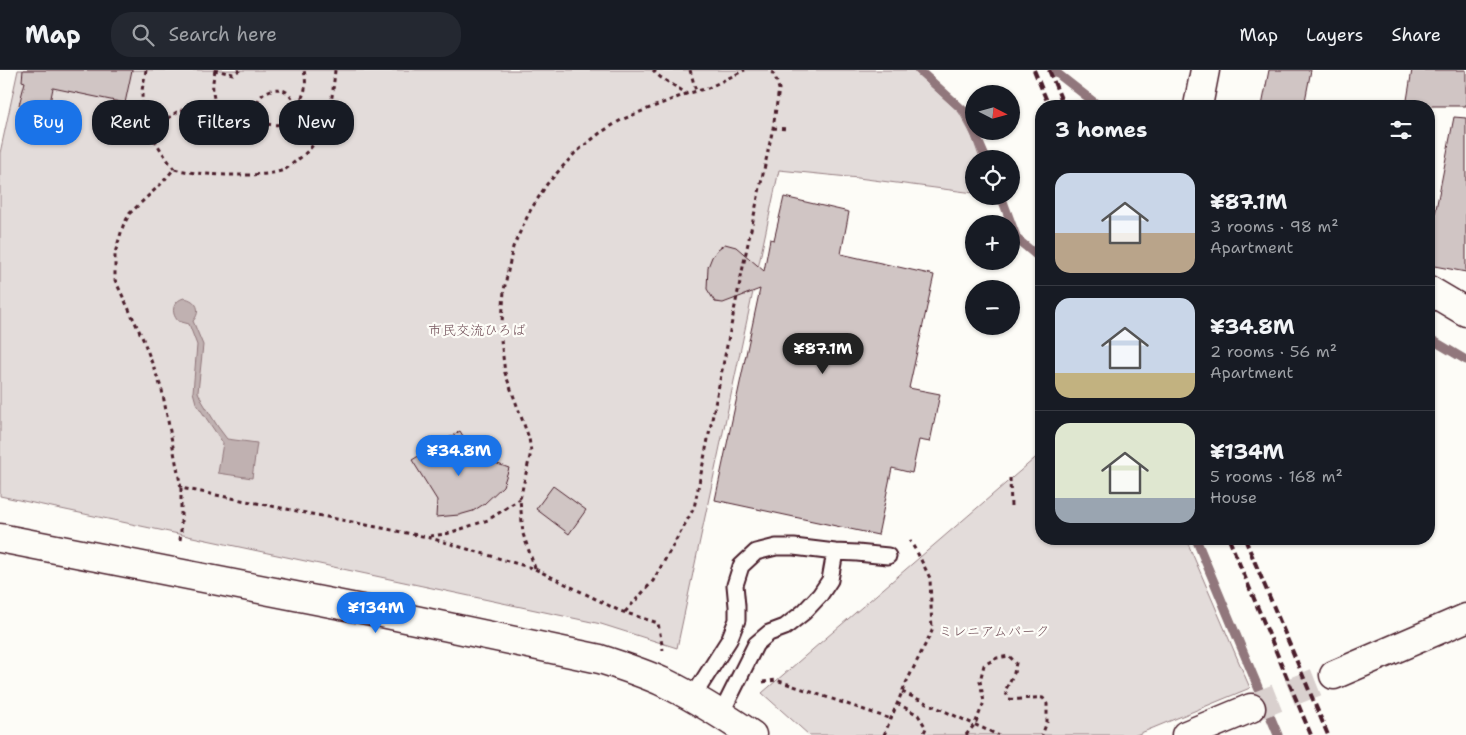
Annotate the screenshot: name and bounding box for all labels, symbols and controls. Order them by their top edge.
search box [111,12,461,57]
text: Map [25,19,81,51]
icon: search [129,21,157,49]
text: Search here [169,22,277,47]
text: Map [1240,23,1278,47]
text: Layers [1306,23,1363,47]
text: Share [1391,23,1441,47]
north arrow [965,85,1020,140]
map controls [965,85,1020,335]
chip: Buy [15,100,82,145]
chip: Rent [92,100,169,145]
chip: Filters [179,100,269,145]
chip: New [279,100,354,145]
text: 3 homes [1055,116,1147,144]
icon: filters [1387,116,1415,144]
button: locate [965,150,1020,205]
text: ¥87.1M [1210,188,1287,216]
icon: home [1095,193,1155,253]
button: + [965,215,1020,270]
text: 3 rooms · 98 m² [1210,216,1339,237]
text: Apartment [1210,237,1293,258]
button: − [965,280,1020,335]
text: ¥34.8M [1210,313,1295,341]
icon: home [1095,318,1155,378]
park label: 市民交流ひろば [428,321,526,339]
pin: ¥87.1M [782,332,864,375]
text: ¥87.1M [794,338,852,359]
text: 2 rooms · 56 m² [1210,341,1337,362]
text: Apartment [1210,362,1293,383]
pin: ¥34.8M [418,434,500,477]
text: ¥134M [1210,438,1284,466]
text: ¥34.8M [427,440,491,461]
icon: home [1095,443,1155,503]
text: 5 rooms · 168 m² [1210,466,1343,487]
text: House [1210,487,1257,508]
pin: ¥134M [341,592,411,634]
text: ¥134M [348,597,404,618]
park label: ミレニアムパーク [938,622,1050,640]

